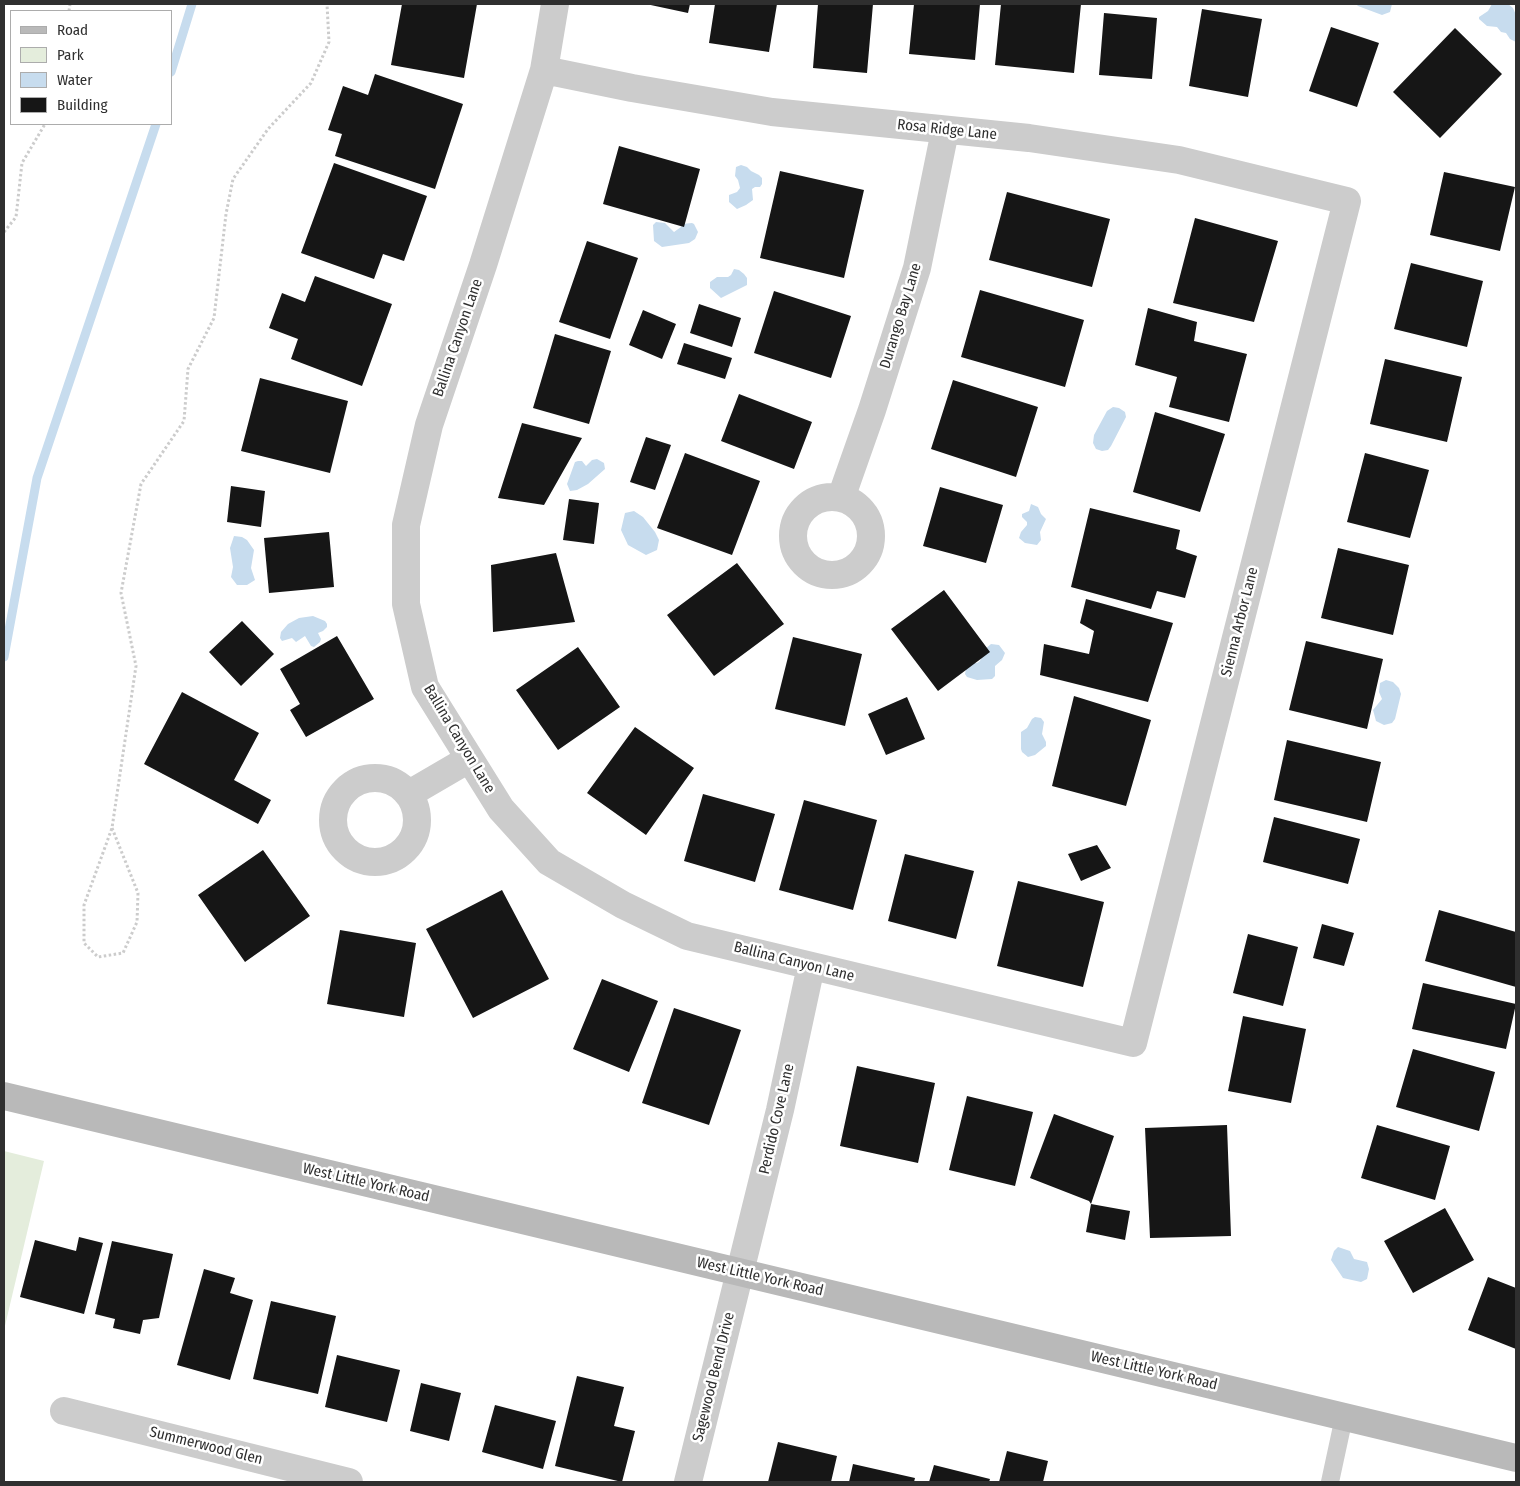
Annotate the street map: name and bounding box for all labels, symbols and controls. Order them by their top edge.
legend [10,10,172,125]
text: Road [57,21,88,39]
text: Park [57,46,84,64]
text: Water [57,71,92,89]
text: Building [57,96,108,114]
street label: Rosa Ridge Lane [896,116,998,144]
street label: Durango Bay Lane [876,261,926,371]
street label: Ballina Canyon Lane [429,277,487,399]
street label: Sienna Arbor Lane [1218,565,1262,679]
street label: Ballina Canyon Lane [419,681,499,797]
street label: Ballina Canyon Lane [732,938,856,986]
street label: Perdido Cove Lane [756,1062,798,1176]
street label: West Little York Road [301,1160,431,1206]
street label: West Little York Road [695,1254,825,1300]
street label: Sagewood Bend Drive [689,1310,739,1444]
street label: West Little York Road [1089,1348,1219,1394]
street label: Summerwood Glen [148,1423,264,1469]

